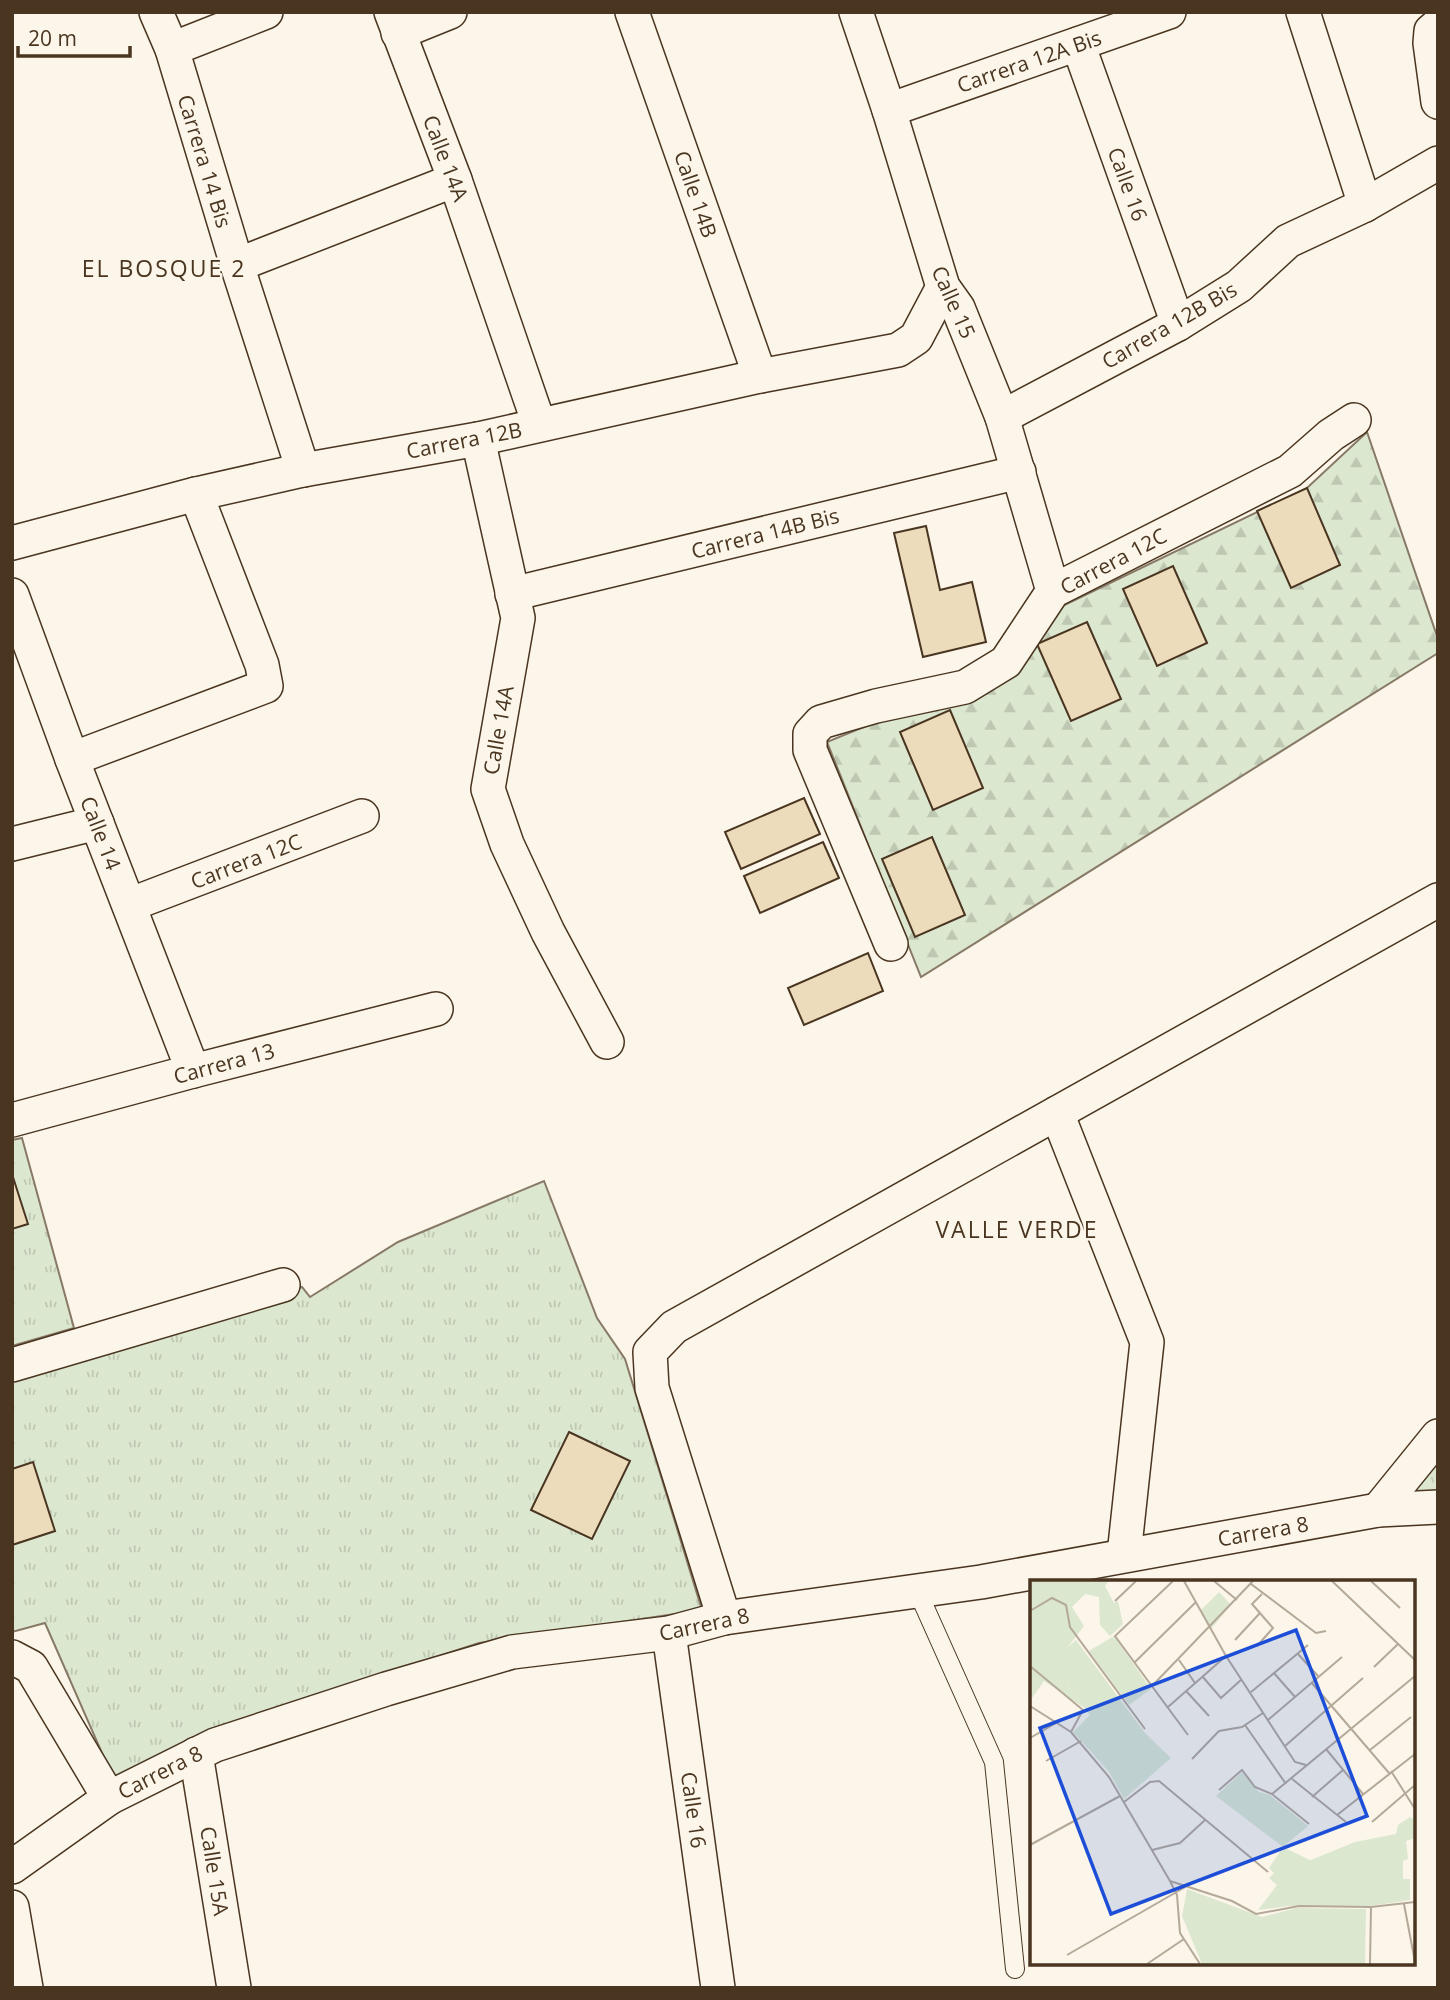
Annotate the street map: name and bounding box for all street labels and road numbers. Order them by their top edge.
street label: Carrera 12A Bis [953,23,1105,99]
street label: Carrera 14 Bis [171,91,239,231]
street label: Calle 14A [417,111,475,206]
street label: Calle 16 [1102,143,1154,225]
street label: Calle 14B [668,147,724,241]
street label: Calle 15 [926,261,982,343]
street label: Carrera 12B Bis [1096,275,1242,375]
street label: Carrera 12B [404,415,524,465]
street label: Carrera 14B Bis [688,501,842,565]
street label: Carrera 12C [1055,521,1171,601]
street label: Calle 14A [476,683,520,777]
street label: Calle 14 [74,792,128,874]
street label: Carrera 12C [186,827,306,895]
street label: Carrera 13 [170,1036,278,1090]
street label: Carrera 8 [1215,1509,1311,1553]
street label: Carrera 8 [656,1601,752,1647]
street label: Carrera 8 [113,1739,207,1805]
street label: Calle 16 [675,1770,713,1850]
street label: Calle 15A [194,1824,236,1918]

